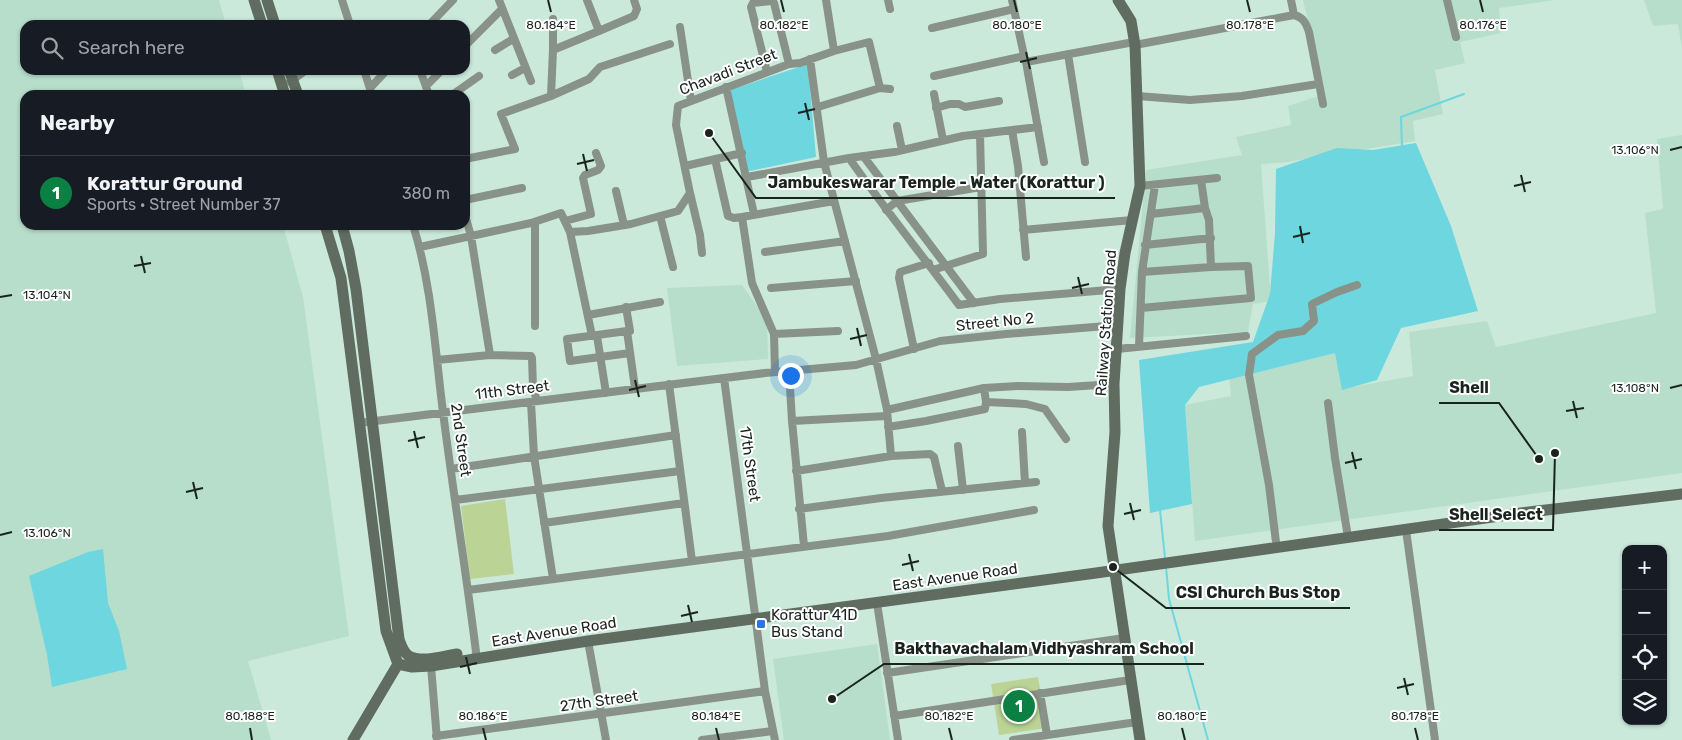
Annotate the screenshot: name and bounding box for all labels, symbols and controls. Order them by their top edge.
text: 80.184°E [526,18,576,32]
text: 80.182°E [759,18,809,32]
text: 80.180°E [992,18,1042,32]
text: 80.178°E [1226,18,1274,32]
text: 80.176°E [1459,18,1507,32]
search box [20,20,470,75]
icon: search [38,34,66,62]
text: Search here [78,36,185,59]
street label: Chavadi Street [677,45,779,99]
text: Nearby [40,110,115,135]
text: 13.106°N [1611,143,1659,157]
callout: Jambukeswarar Temple - Water (Korattur ) [756,167,1115,198]
text: Korattur Ground [87,172,243,195]
text: Jambukeswarar Temple - Water (Korattur ) [767,173,1105,192]
text: 1 [52,184,60,203]
text: 380 m [402,184,450,203]
text: Sports · Street Number 37 [87,195,280,214]
street label: Railway Station Road [1092,249,1120,397]
text: 13.104°N [23,288,71,302]
street label: Street No 2 [955,309,1035,335]
your location [778,363,804,389]
callout: Shell [1439,372,1499,403]
street label: 11th Street [474,376,550,403]
text: Shell [1449,378,1489,397]
text: 13.108°N [1611,381,1659,395]
street label: 2nd Street [447,402,475,478]
street label: 17th Street [736,425,764,503]
callout: Shell Select [1439,499,1553,530]
text: Shell Select [1449,505,1544,524]
text: 13.106°N [23,526,71,540]
map controls [1622,545,1667,725]
button: + [1622,545,1667,590]
street label: East Avenue Road [891,559,1019,595]
callout: CSI Church Bus Stop [1166,577,1350,608]
text: CSI Church Bus Stop [1176,583,1340,602]
button: − [1622,590,1667,635]
place label: Korattur 41D Bus Stand [771,606,858,641]
street label: East Avenue Road [490,613,618,651]
marker: Korattur 41D Bus Stand [755,618,767,630]
callout: Bakthavachalam Vidhyashram School [884,633,1204,664]
button: locate [1622,635,1667,680]
text: Bakthavachalam Vidhyashram School [894,639,1194,658]
button: layers [1622,680,1667,725]
street label: 27th Street [559,687,639,715]
pin: 1 [1003,687,1035,725]
text: 80.188°E [225,709,275,723]
text: 80.186°E [458,709,508,723]
text: 80.184°E [691,709,741,723]
text: 80.182°E [924,709,974,723]
text: 80.180°E [1157,709,1207,723]
text: 80.178°E [1391,709,1439,723]

